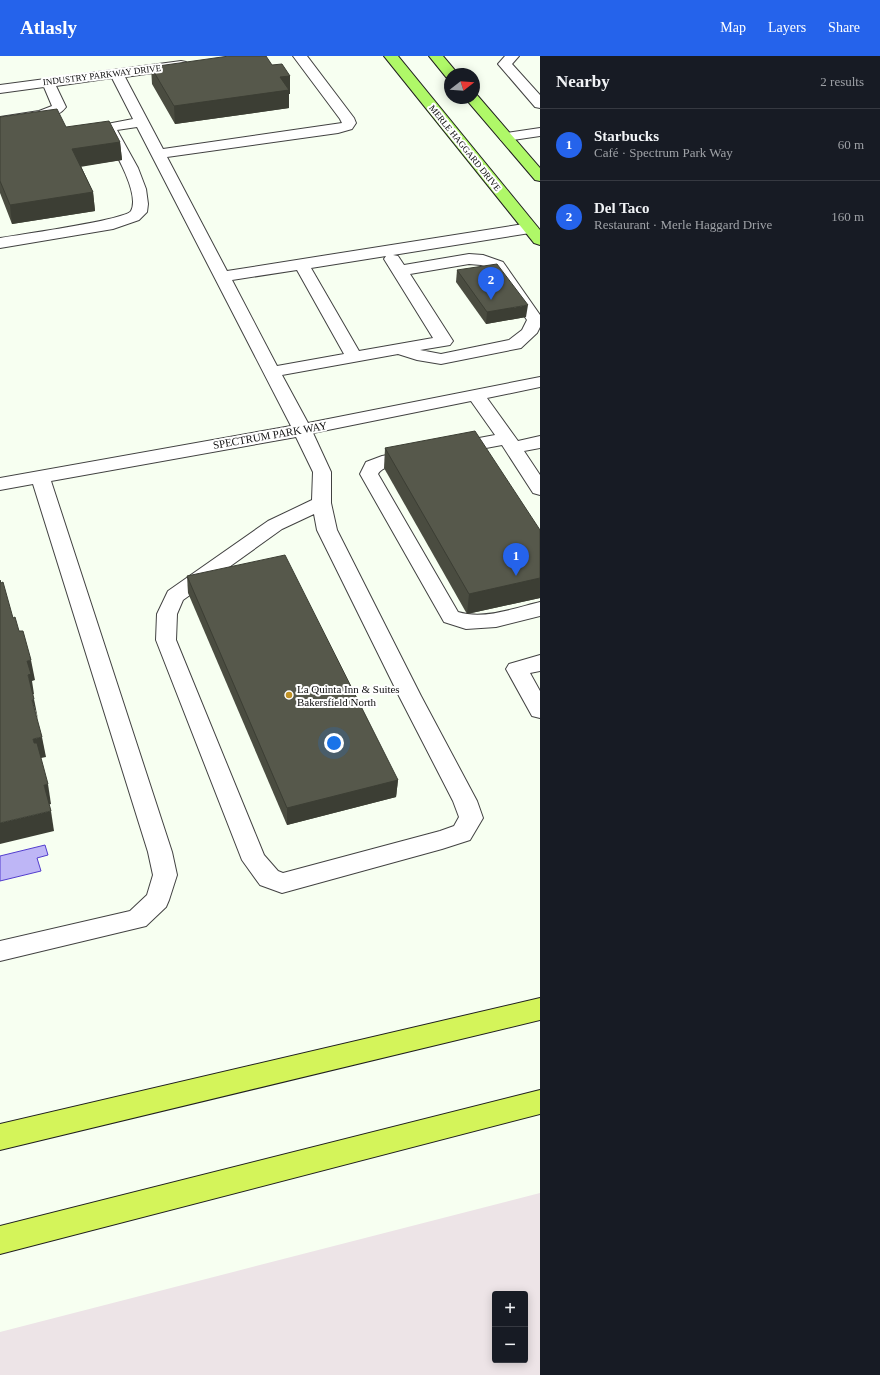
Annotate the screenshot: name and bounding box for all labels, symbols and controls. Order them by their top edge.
text: Atlasly [20,17,77,38]
text: Map [720,20,746,35]
text: Layers [768,20,806,35]
text: Share [828,20,860,35]
street label: INDUSTRY PARKWAY DRIVE [42,63,162,87]
north arrow [444,68,480,104]
text: Nearby [556,72,610,91]
text: 2 results [820,74,864,89]
street label: MERLE HAGGARD DRIVE [427,103,503,193]
text: Starbucks [594,128,659,144]
text: 1 [566,137,572,152]
text: 60 m [838,137,864,152]
text: Café · Spectrum Park Way [594,145,733,160]
text: Del Taco [594,200,649,216]
text: 2 [566,209,572,224]
text: 160 m [831,209,864,224]
text: Restaurant · Merle Haggard Drive [594,217,772,232]
pin: 2 [478,267,504,300]
street label: SPECTRUM PARK WAY [212,419,328,451]
pin: 1 [503,543,529,576]
place label: La Quinta Inn & Suites Bakersfield North [297,683,400,708]
marker: La Quinta Inn & Suites Bakersfield North [284,690,294,700]
your location [324,733,344,753]
map controls [492,1291,528,1363]
button: + [492,1291,528,1327]
button: − [492,1327,528,1363]

